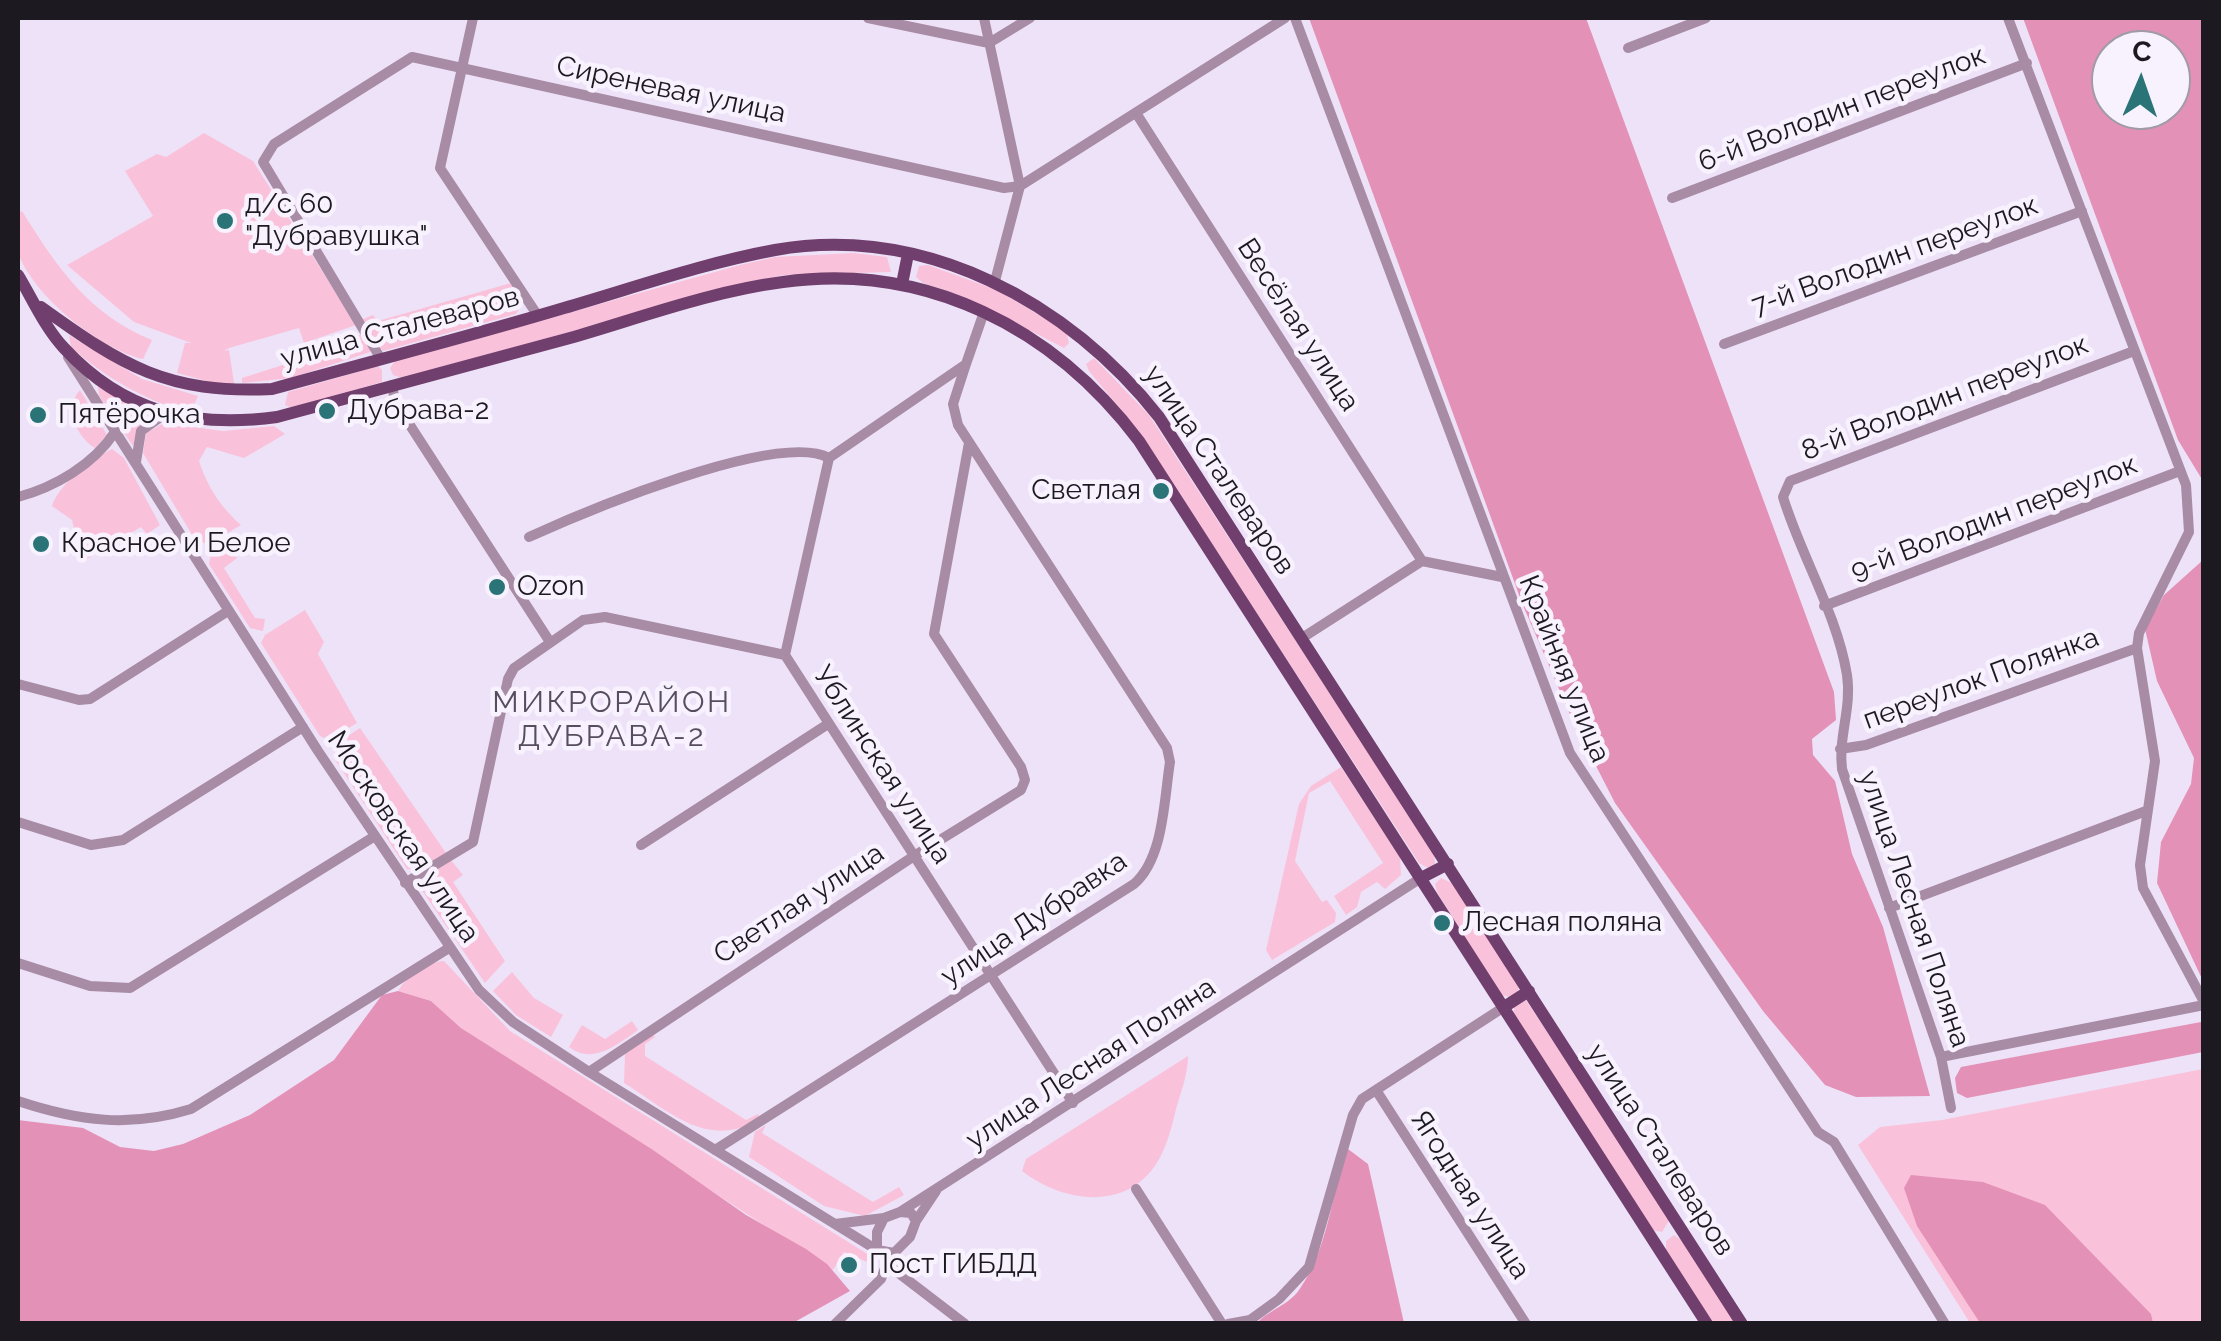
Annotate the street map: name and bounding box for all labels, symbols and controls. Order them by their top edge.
north arrow [2091,30,2191,130]
text: С [2132,35,2152,68]
street label: 6-й Володин переулок [1694,39,1990,179]
street label: Сиреневая улица [553,49,789,131]
place label: д/с 60 "Дубравушка" [245,188,428,254]
street label: 7-й Володин переулок [1747,189,2043,323]
marker: д/с 60 "Дубравушка" [214,210,236,232]
street label: Весёлая улица [1230,232,1366,418]
street label: улица Сталеваров [277,280,523,376]
street label: 8-й Володин переулок [1797,328,2093,468]
street label: улица Сталеваров [1136,359,1302,581]
place label: Дубрава-2 [347,394,489,428]
place label: Пятёрочка [58,398,200,432]
marker: Дубрава-2 [316,400,338,422]
marker: Пятёрочка [27,404,49,426]
street label: 9-й Володин переулок [1846,448,2142,588]
place label: Светлая [1031,474,1141,508]
marker: Светлая [1150,480,1172,502]
place label: Красное и Белое [61,527,291,561]
marker: Красное и Белое [30,533,52,555]
place label: Ozon [517,570,584,604]
street label: Крайняя улица [1511,571,1617,767]
marker: Ozon [486,576,508,598]
street label: переулок Полянка [1859,621,2103,737]
street label: Ублинская улица [806,660,958,870]
district label: МИКРОРАЙОН ДУБРАВА-2 [492,685,732,756]
street label: Московская улица [320,725,486,949]
street label: улица Лесная Поляна [1851,766,1977,1052]
street label: Светлая улица [708,837,890,971]
street label: улица Дубравка [935,844,1133,994]
place label: Лесная поляна [1462,906,1662,940]
marker: Лесная поляна [1431,912,1453,934]
street label: улица Лесная Поляна [960,971,1222,1157]
street label: улица Сталеваров [1579,1038,1741,1262]
street label: Ягодная улица [1403,1104,1537,1286]
place label: Пост ГИБДД [869,1248,1037,1282]
marker: Пост ГИБДД [838,1254,860,1276]

